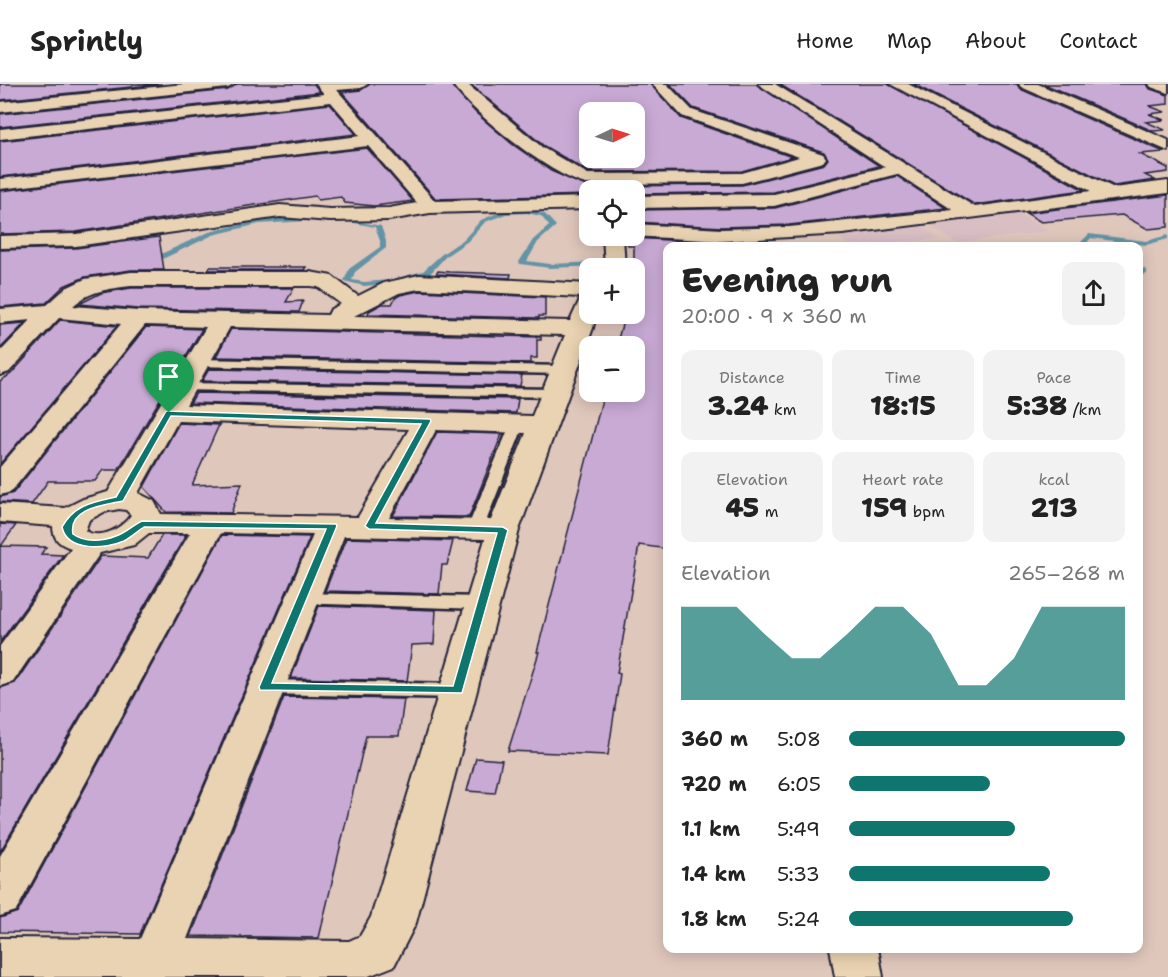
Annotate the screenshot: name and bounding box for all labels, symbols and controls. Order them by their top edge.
text: Sprintly [30,22,143,60]
text: Home [796,27,854,55]
text: Map [887,27,932,55]
text: About [965,27,1026,55]
text: Contact [1059,27,1138,55]
north arrow [579,102,645,168]
map controls [579,102,645,402]
button: locate [579,180,645,246]
button: + [579,258,645,324]
text: Evening run [681,258,892,303]
button: share [1062,262,1125,325]
text: 20:00 · 9 × 360 m [681,303,867,329]
button: − [579,336,645,402]
pin [143,351,194,413]
icon: arrive [152,360,185,393]
text: Distance [719,367,785,388]
text: Time [885,367,921,388]
text: Pace [1036,367,1072,388]
text: 3.24 [708,388,768,423]
text: 18:15 [870,388,936,423]
text: 5:38 [1007,388,1067,423]
text: km [768,399,796,420]
text: /km [1067,399,1101,420]
text: Elevation [716,469,788,490]
text: Heart rate [862,469,944,490]
text: kcal [1038,469,1070,490]
text: 45 [726,490,759,525]
text: 159 [861,490,907,525]
text: 213 [1030,490,1078,525]
text: m [759,501,778,522]
text: bpm [907,501,945,522]
text: Elevation [681,560,771,586]
text: 265–268 m [1008,560,1125,586]
text: 360 m [681,726,748,752]
text: 5:08 [777,726,821,752]
text: 720 m [681,771,747,797]
text: 6:05 [777,771,821,797]
text: 1.1 km [681,816,740,842]
text: 5:49 [777,816,820,842]
text: 1.4 km [681,861,746,887]
text: 5:33 [777,861,820,887]
text: 1.8 km [681,906,747,932]
text: 5:24 [777,906,820,932]

